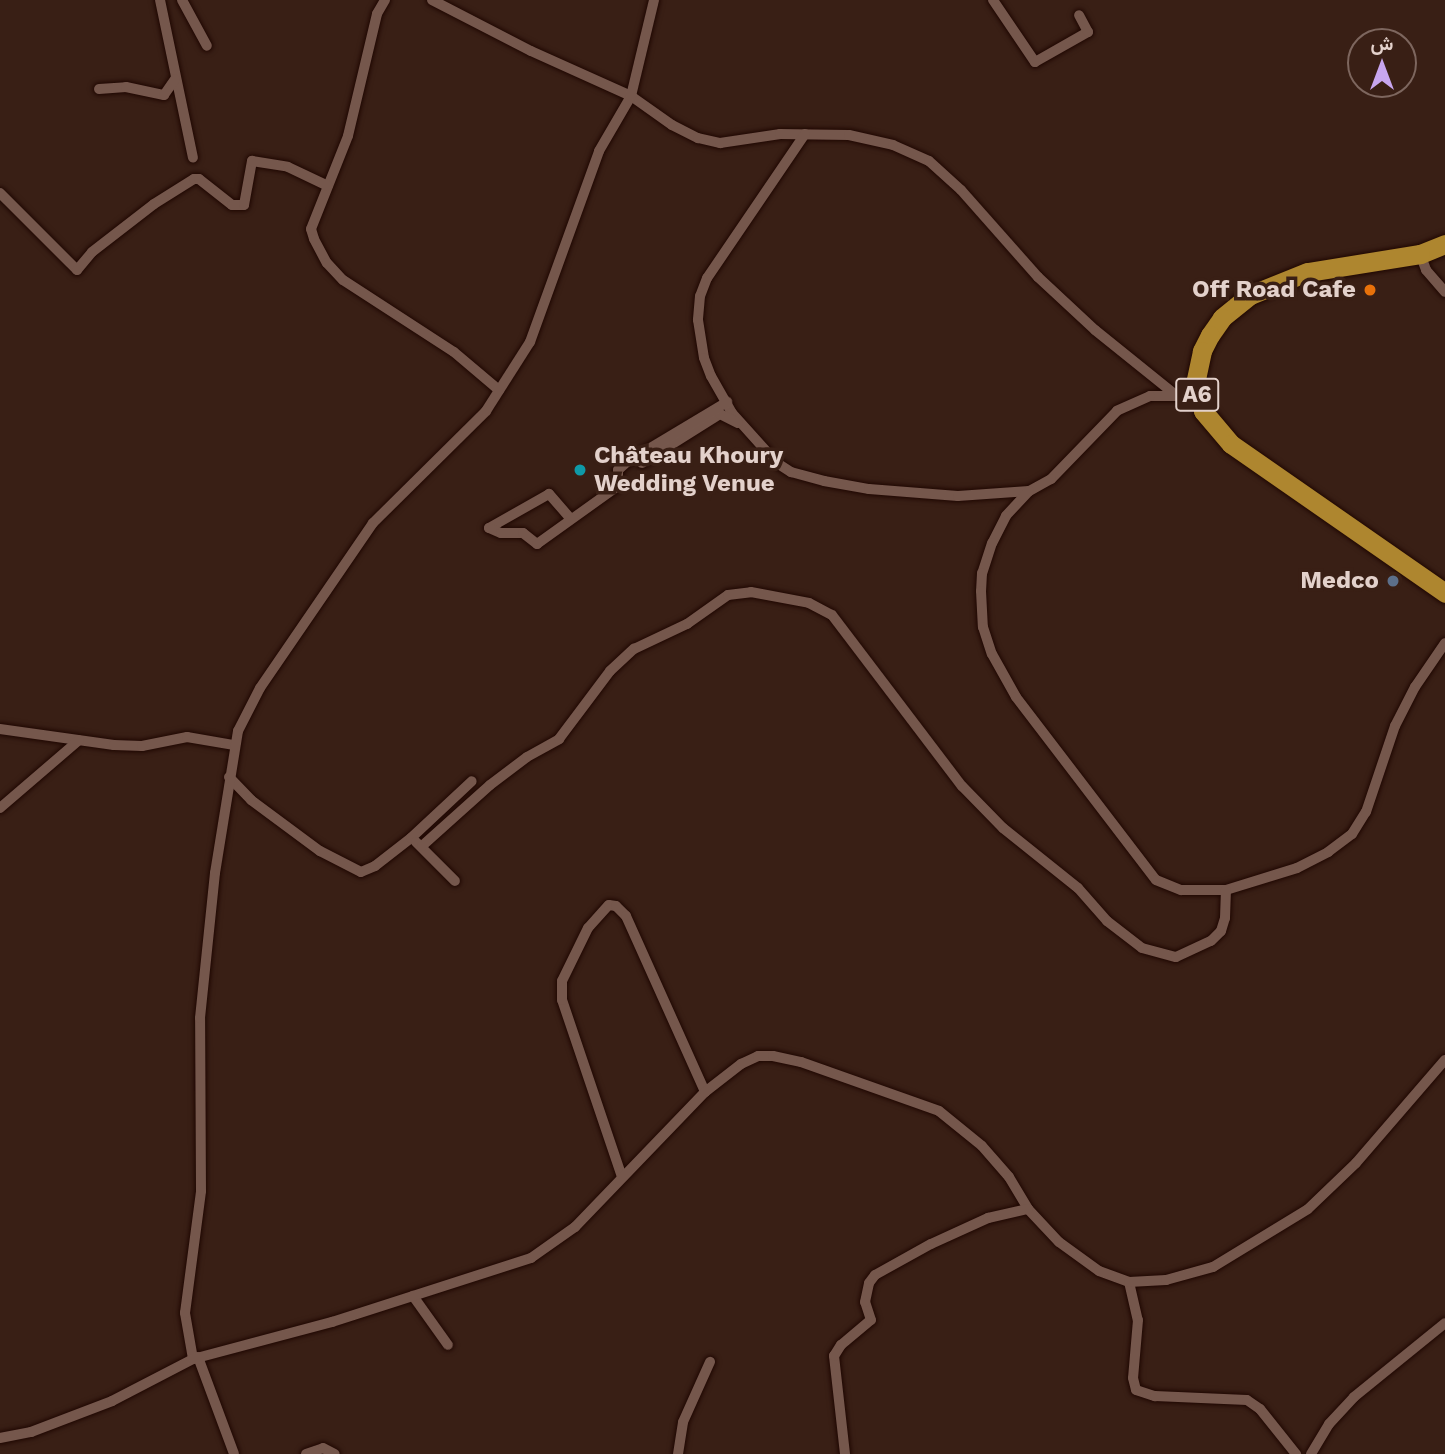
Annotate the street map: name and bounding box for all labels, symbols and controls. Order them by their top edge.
north arrow [1347,28,1417,98]
text: ش [1371,32,1393,55]
place label: Off Road Cafe [1192,276,1356,304]
marker: Off Road Cafe [1362,282,1378,298]
road number: A6 [1174,376,1220,414]
place label: Château Khoury Wedding Venue [594,442,783,498]
marker: Château Khoury Wedding Venue [572,462,588,478]
place label: Medco [1300,567,1379,595]
marker: Medco [1385,573,1401,589]

